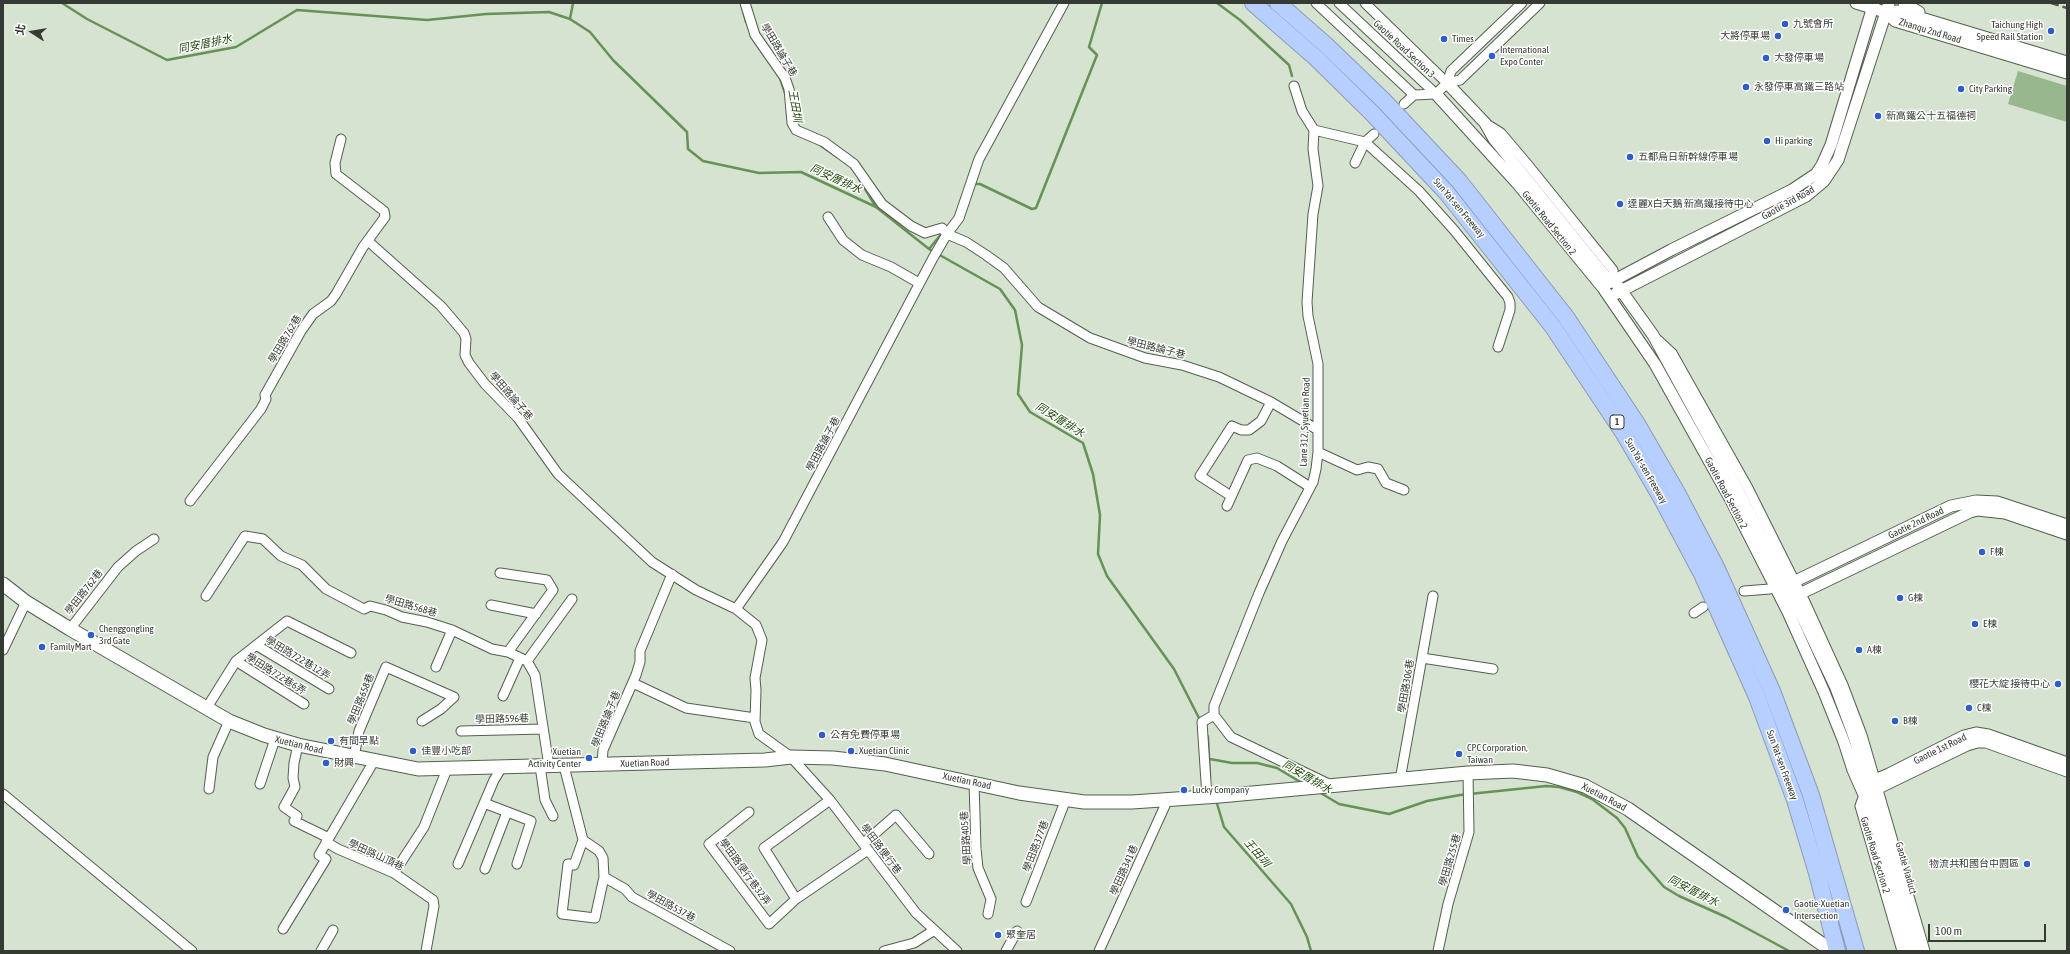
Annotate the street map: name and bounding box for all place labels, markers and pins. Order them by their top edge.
place label: 九號會所 [1793,18,1833,30]
marker: 九號會所 [1780,19,1790,29]
place label: Taichung High Speed Rail Station [1977,19,2043,42]
marker: Taichung High Speed Rail Station [2046,26,2056,36]
place label: 大將停車場 [1720,30,1770,42]
marker: 大將停車場 [1773,31,1783,41]
place label: Times [1452,33,1474,45]
marker: Times [1439,34,1449,44]
place label: International Expo Conter [1500,44,1549,68]
marker: International Expo Conter [1487,51,1497,61]
place label: 大發停車場 [1774,52,1824,64]
marker: 大發停車場 [1761,53,1771,63]
place label: 永發停車高鐵三路站 [1754,81,1844,93]
marker: 永發停車高鐵三路站 [1741,82,1751,92]
place label: City Parking [1969,83,2012,95]
marker: City Parking [1956,84,1966,94]
place label: 新高鐵公十五福德祠 [1886,110,1976,122]
marker: 新高鐵公十五福德祠 [1873,111,1883,121]
place label: Hi parking [1775,135,1812,147]
marker: Hi parking [1762,136,1772,146]
place label: 五都烏日新幹線停車場 [1638,151,1738,163]
marker: 五都烏日新幹線停車場 [1625,152,1635,162]
place label: 達麗X白天鵝 新高鐵接待中心 [1628,198,1754,210]
marker: 達麗X白天鵝 新高鐵接待中心 [1615,199,1625,209]
place label: F棟 [1990,546,2004,558]
marker: F棟 [1977,547,1987,557]
place label: G棟 [1908,592,1923,604]
marker: G棟 [1895,593,1905,603]
place label: E棟 [1983,618,1997,630]
marker: E棟 [1970,619,1980,629]
place label: Chenggongling 3rd Gate [99,623,154,646]
marker: Chenggongling 3rd Gate [86,630,96,640]
place label: FamilyMart [50,641,92,653]
marker: FamilyMart [37,642,47,652]
place label: A棟 [1867,644,1882,656]
marker: A棟 [1854,645,1864,655]
place label: 櫻花大綻 接待中心 [1969,678,2050,690]
marker: 櫻花大綻 接待中心 [2053,679,2063,689]
place label: C棟 [1977,702,1991,714]
marker: C棟 [1964,703,1974,713]
place label: B棟 [1903,715,1918,727]
marker: B棟 [1890,716,1900,726]
place label: 公有免費停車場 [830,729,900,741]
marker: 公有免費停車場 [817,730,827,740]
place label: 有間早點 [339,735,379,747]
marker: 有間早點 [326,736,336,746]
place label: CPC Corporation, Taiwan [1467,742,1528,766]
place label: 佳豐小吃部 [421,745,471,757]
place label: Xuetian Clinic [859,745,909,757]
marker: 佳豐小吃部 [408,746,418,756]
place label: Xuetian Activity Center [528,746,581,770]
marker: Xuetian Clinic [846,746,856,756]
marker: CPC Corporation, Taiwan [1454,749,1464,759]
marker: Xuetian Activity Center [584,753,594,763]
place label: 財興 [334,757,354,769]
marker: 財興 [321,758,331,768]
place label: Lucky Company [1192,784,1249,796]
marker: Lucky Company [1179,785,1189,795]
place label: 物流共和國台中園區 [1929,858,2019,870]
marker: 物流共和國台中園區 [2022,859,2032,869]
place label: Gaotie-Xuetian Intersection [1794,898,1849,922]
marker: Gaotie-Xuetian Intersection [1781,905,1791,915]
place label: 聚奎居 [1006,929,1036,941]
marker: 聚奎居 [993,930,1003,940]

